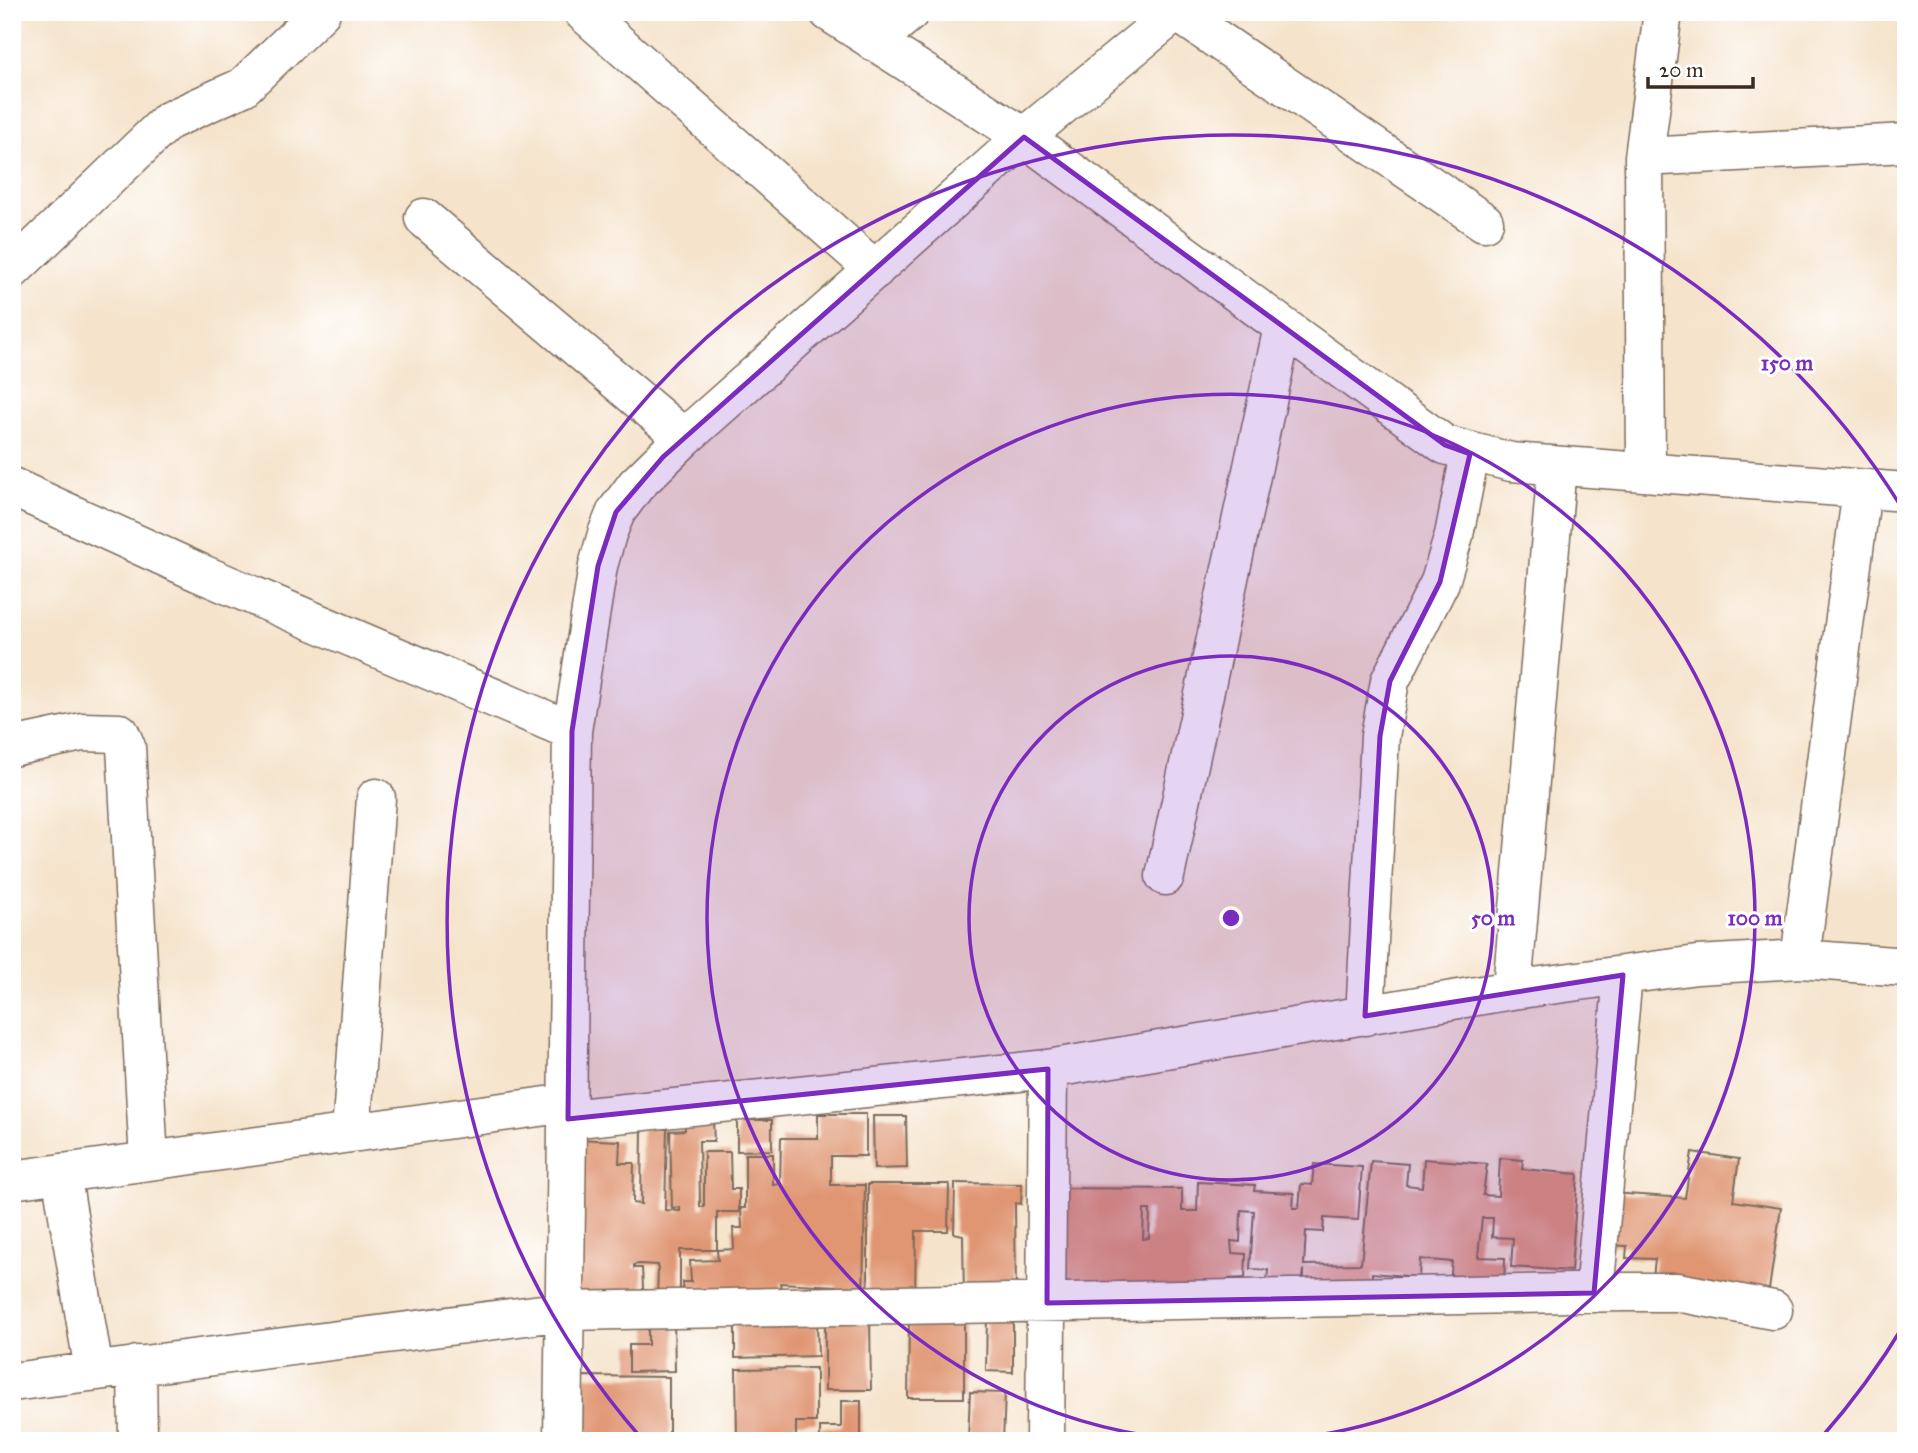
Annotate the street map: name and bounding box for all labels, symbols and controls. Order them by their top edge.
scale bar [1648,46,1754,90]
text: 20 m [1659,57,1704,83]
text: 150 m [1761,350,1813,376]
text: 50 m [1471,905,1515,931]
text: 100 m [1728,905,1783,931]
centre of rings [1219,906,1243,930]

